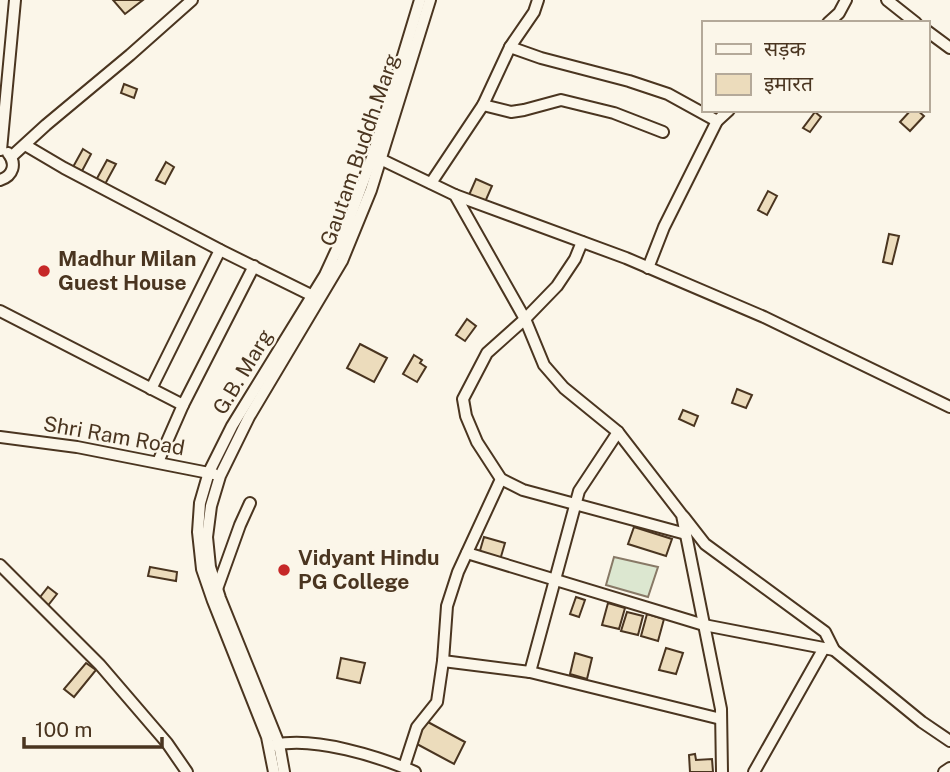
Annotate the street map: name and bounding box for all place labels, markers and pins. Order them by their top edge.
place label: Madhur Milan Guest House [58,246,196,295]
marker: Madhur Milan Guest House [36,263,52,279]
place label: Vidyant Hindu PG College [298,545,440,594]
marker: Vidyant Hindu PG College [276,562,292,578]

